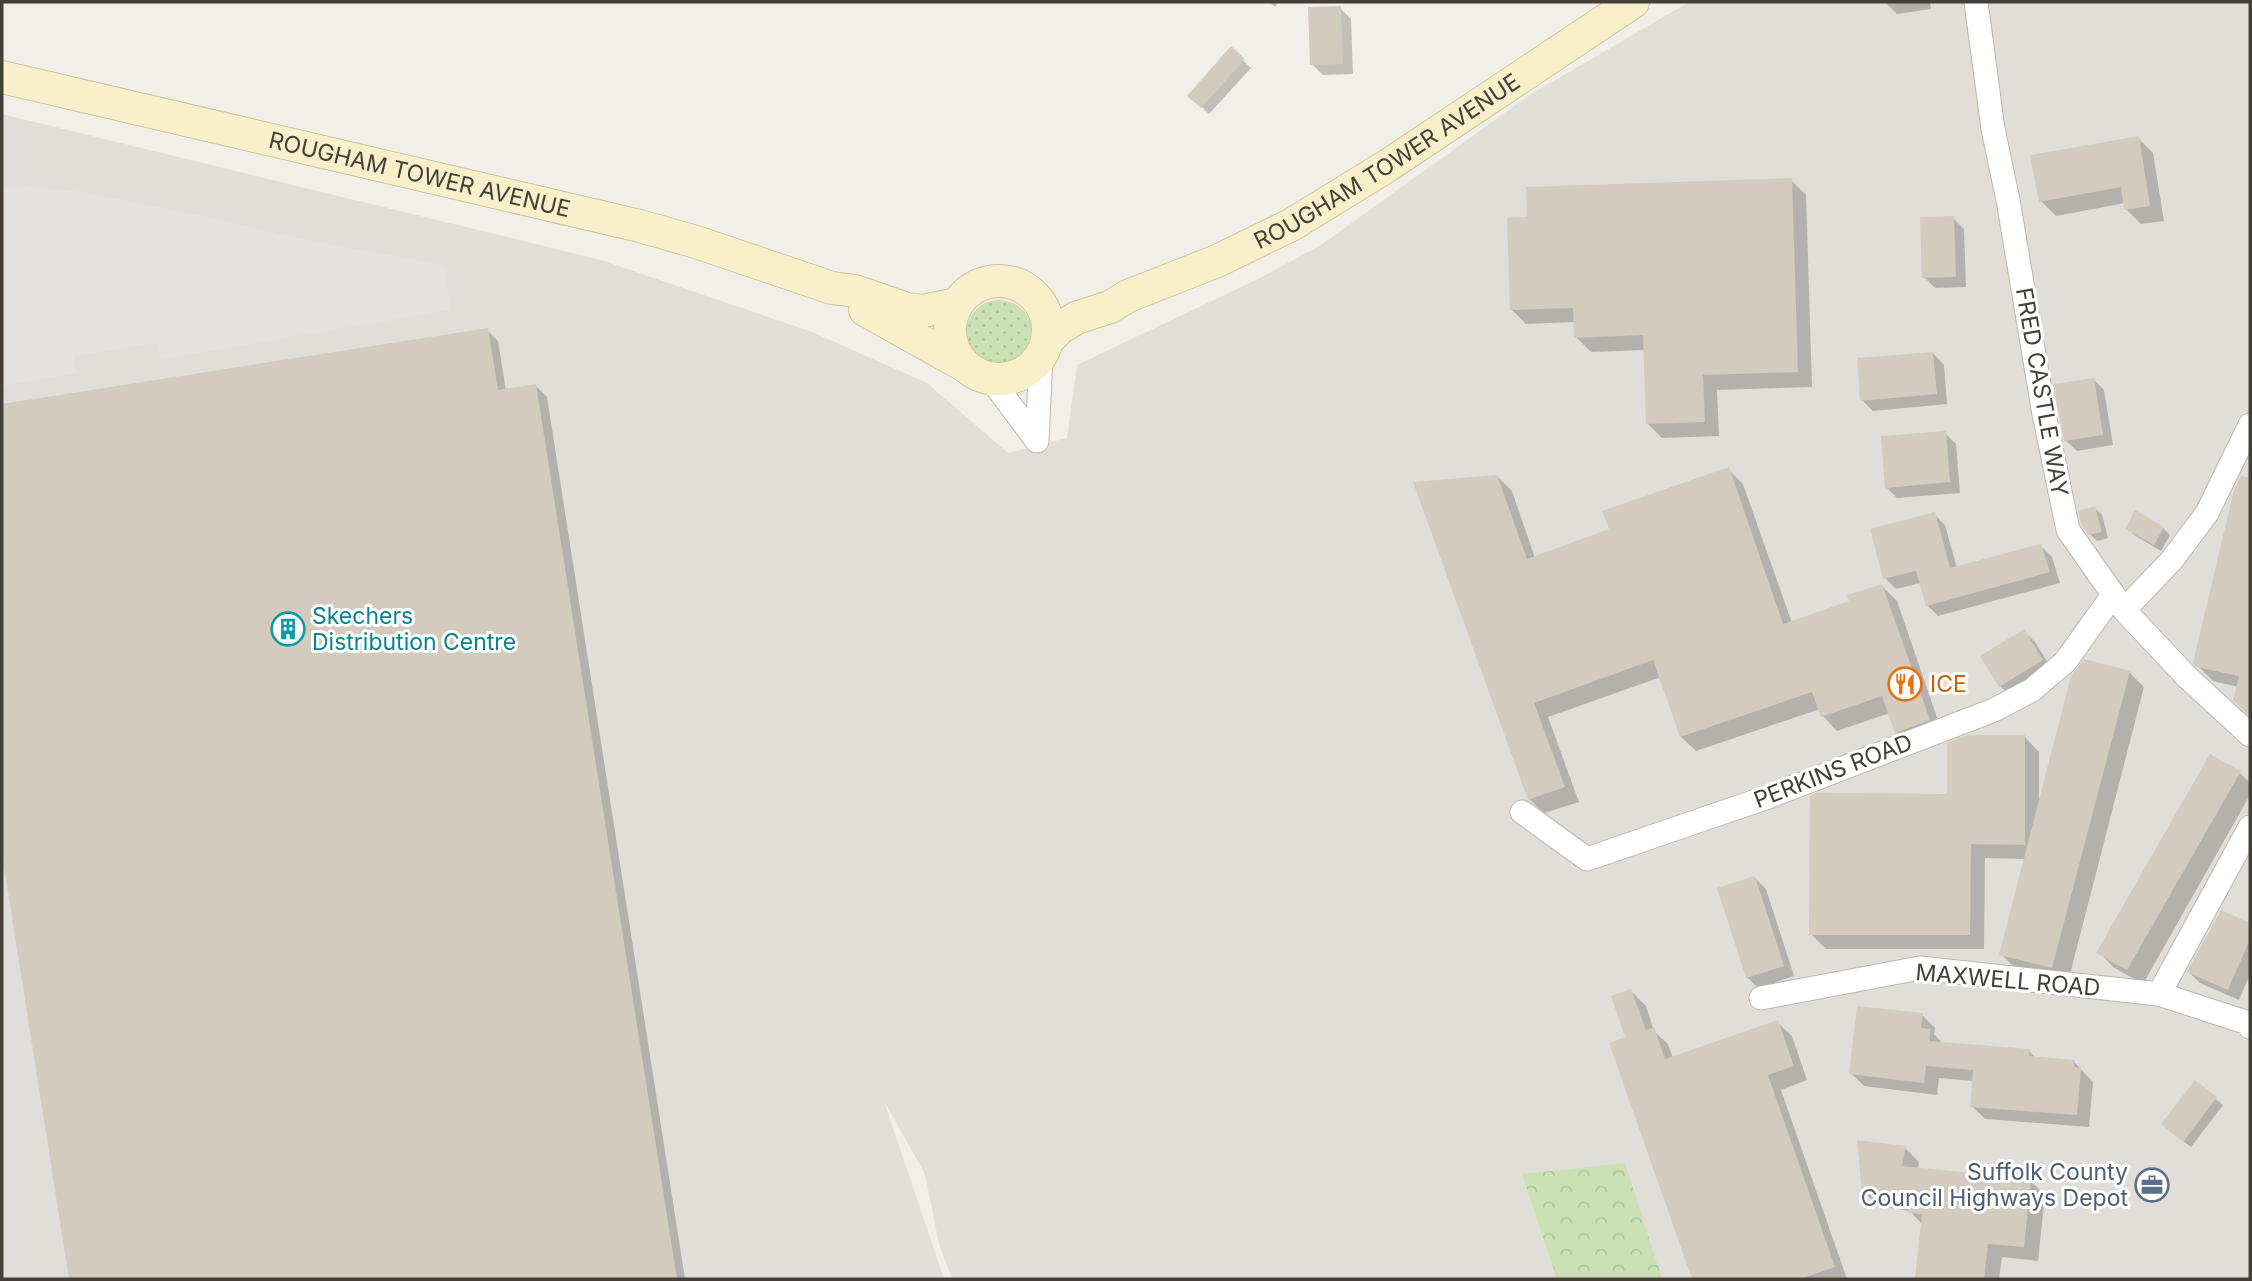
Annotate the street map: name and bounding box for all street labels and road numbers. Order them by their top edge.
street label: ROUGHAM TOWER AVENUE [1249,67,1525,255]
street label: ROUGHAM TOWER AVENUE [266,126,573,223]
street label: FRED CASTLE WAY [2010,285,2074,499]
street label: PERKINS ROAD [1750,728,1916,814]
street label: MAXWELL ROAD [1914,958,2102,1002]

